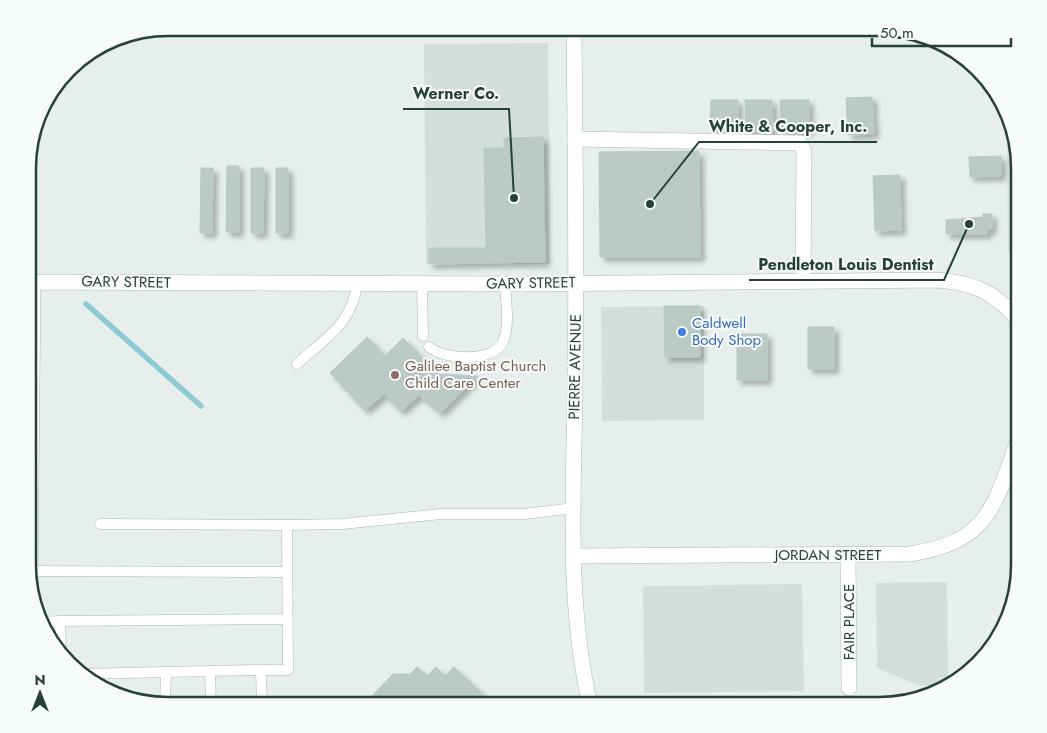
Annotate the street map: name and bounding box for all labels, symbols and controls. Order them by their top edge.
scale bar [872,15,1011,47]
text: 50 m [880,22,914,44]
callout: Werner Co. [403,78,509,109]
text: Werner Co. [413,82,499,105]
callout: White & Cooper, Inc. [699,111,877,142]
text: White & Cooper, Inc. [709,115,867,138]
callout: Pendleton Louis Dentist [749,249,944,280]
text: Pendleton Louis Dentist [758,253,935,276]
street label: GARY STREET [81,270,171,294]
street label: GARY STREET [486,271,576,295]
place label: Caldwell Body Shop [692,312,761,351]
street label: PIERRE AVENUE [563,314,587,420]
marker: Caldwell Body Shop [676,326,688,338]
place label: Galilee Baptist Church Child Care Center [405,355,546,394]
marker: Galilee Baptist Church Child Care Center [389,369,401,381]
street label: JORDAN STREET [773,544,881,566]
street label: FAIR PLACE [838,584,860,660]
north arrow [15,668,65,718]
text: N [34,670,46,690]

